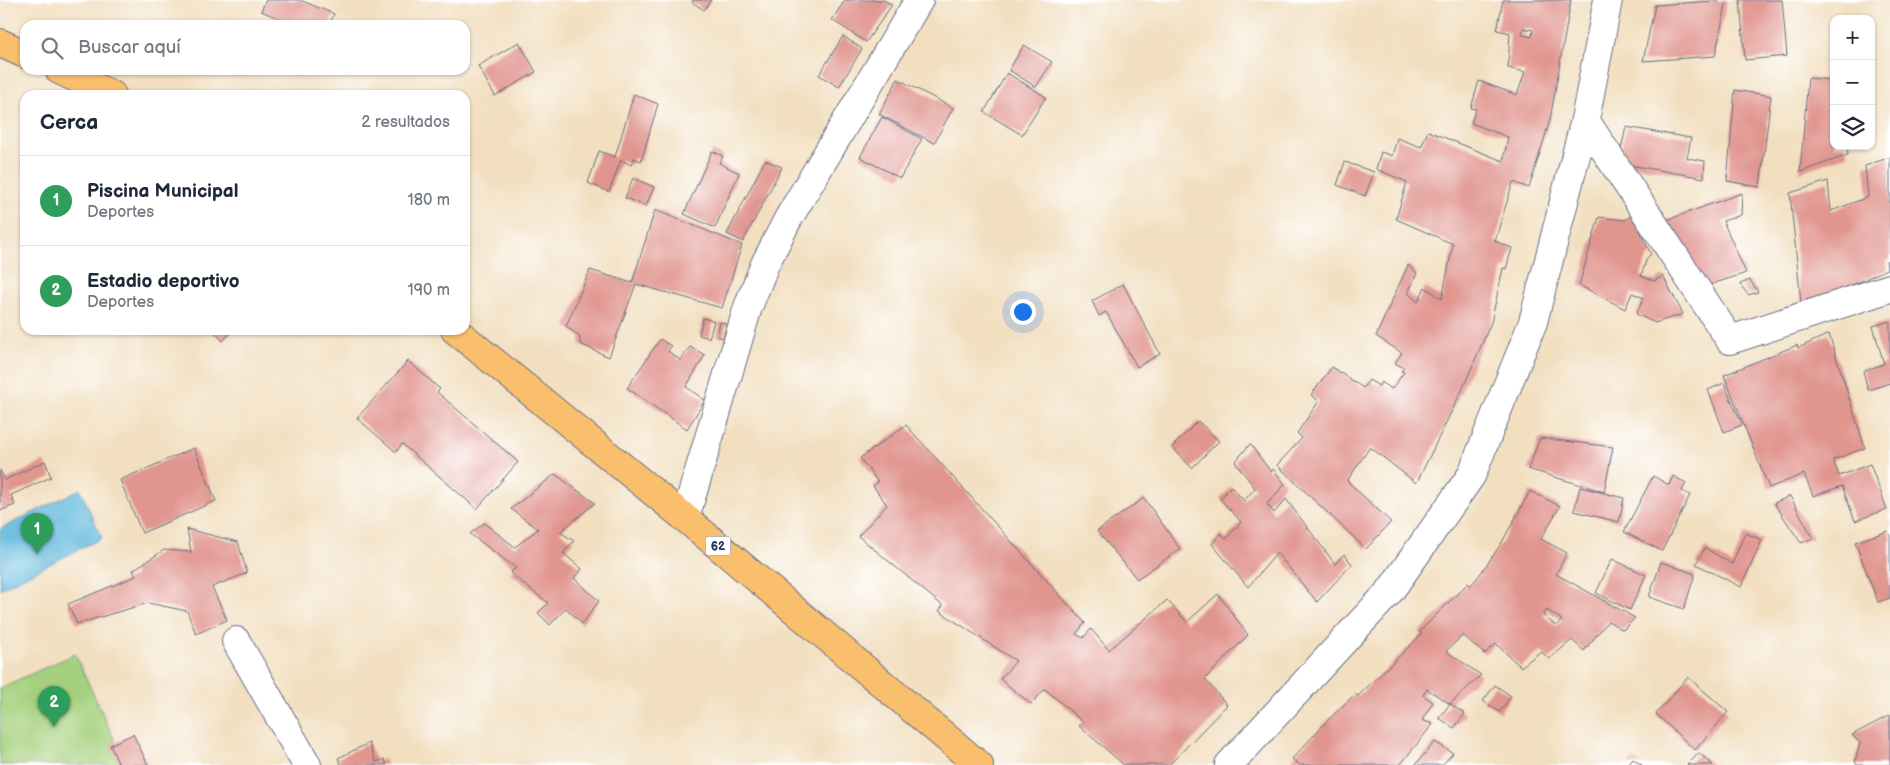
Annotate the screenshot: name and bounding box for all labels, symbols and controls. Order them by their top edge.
map controls [1830,15,1875,150]
button: + [1830,15,1875,60]
search box [20,20,470,75]
icon: search [38,34,66,62]
text: Buscar aquí [78,36,181,59]
button: − [1830,60,1875,105]
button: layers [1830,105,1875,150]
text: Cerca [40,110,98,135]
text: 2 resultados [361,113,450,132]
text: Piscina Municipal [87,180,239,203]
text: 1 [53,191,59,210]
text: 180 m [408,191,450,210]
text: Deportes [87,203,154,222]
text: Estadio deportivo [87,270,240,293]
text: 2 [51,281,61,300]
text: 190 m [408,281,450,300]
text: Deportes [87,293,154,312]
your location [1010,299,1036,325]
pin: 1 [21,513,53,554]
road number: 62 [706,536,730,556]
pin: 2 [38,686,70,727]

